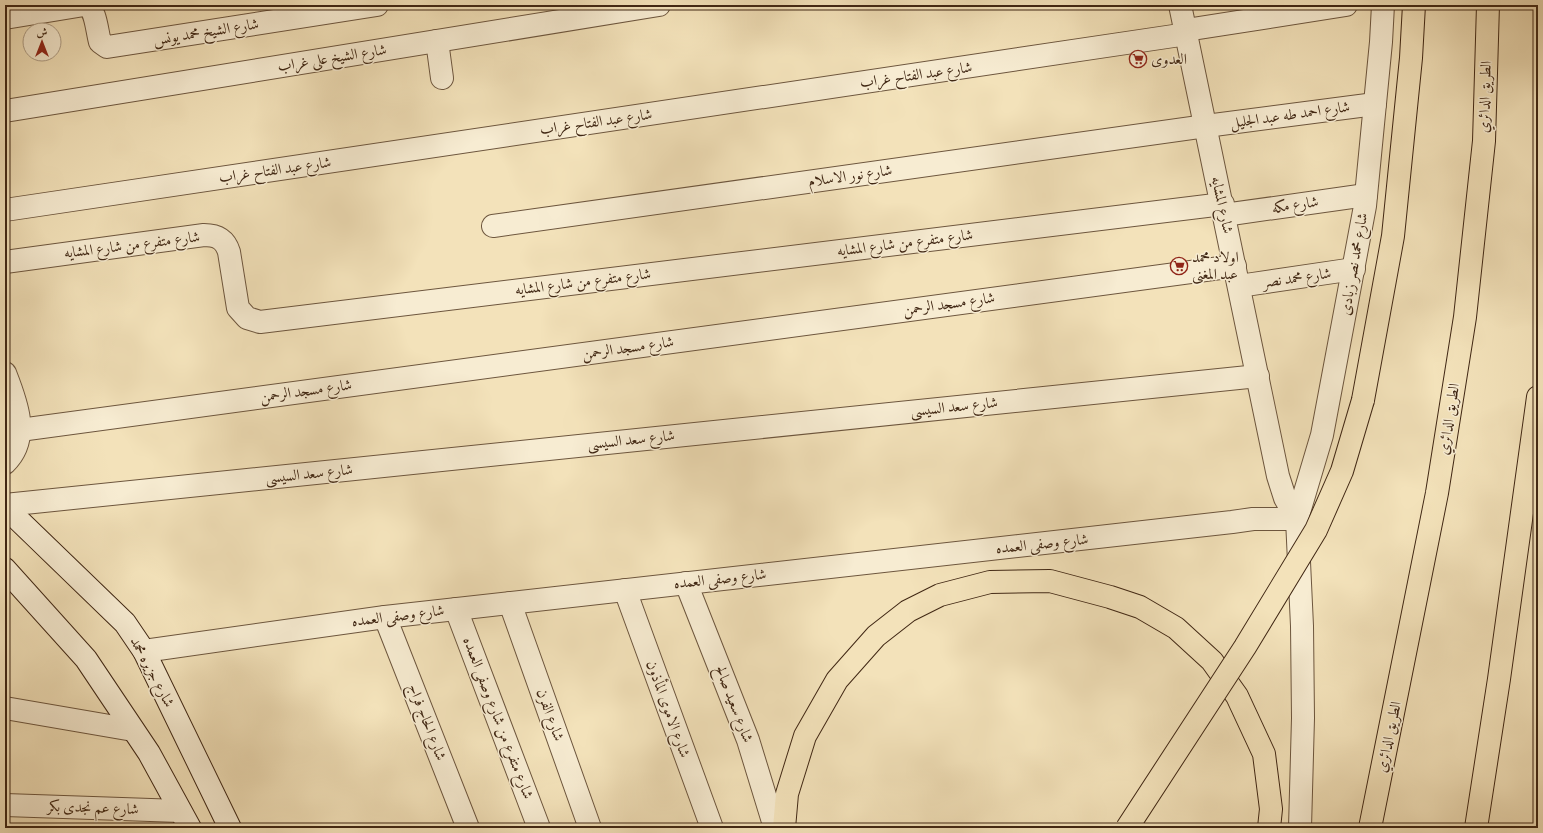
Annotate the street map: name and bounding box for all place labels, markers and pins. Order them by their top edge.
supermarket icon: العدوى [1128,49,1148,69]
place label: العدوى [1151,50,1187,69]
place label: اولاد محمد عبد المغنى [1192,248,1239,285]
supermarket icon: اولاد محمد عبد المغنى [1169,256,1189,276]

